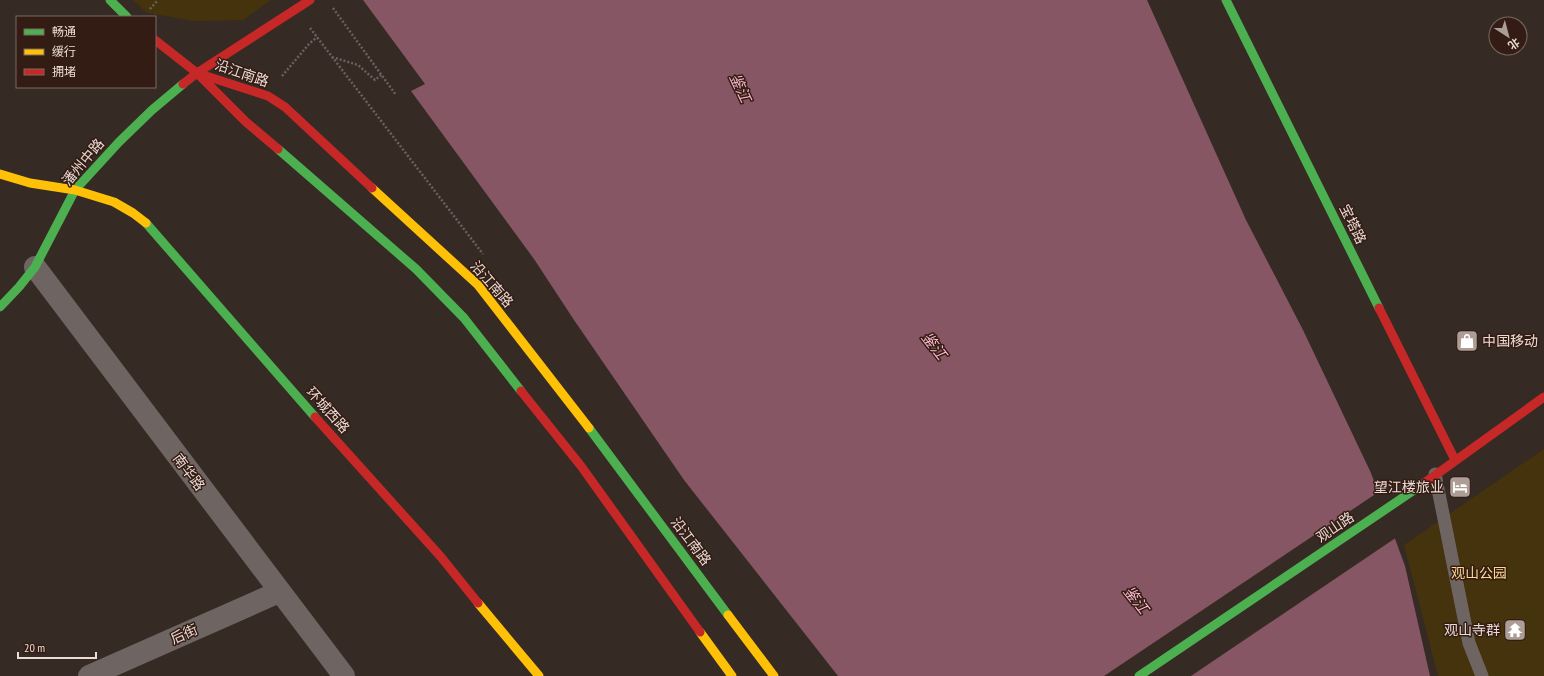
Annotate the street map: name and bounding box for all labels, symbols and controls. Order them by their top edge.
legend [16,16,156,88]
north arrow [1488,16,1528,56]
text: 畅通 [52,24,76,39]
text: 北 [1505,35,1522,53]
text: 缓行 [52,44,76,59]
street label: 沿江南路 [213,55,271,91]
text: 拥堵 [52,64,76,79]
water label: 鉴江 [726,70,756,107]
street label: 潘州中路 [58,135,108,189]
street label: 宝塔路 [1336,201,1370,247]
street label: 沿江南路 [467,257,517,311]
water label: 鉴江 [918,328,952,365]
shop icon: 中国移动 [1454,328,1480,354]
place label: 中国移动 [1482,332,1538,350]
street label: 环城西路 [303,383,353,437]
street label: 南华路 [169,450,209,494]
hotel icon: 望江楼旅业 [1447,474,1473,500]
place label: 望江楼旅业 [1374,478,1444,496]
street label: 观山路 [1313,508,1357,546]
street label: 沿江南路 [667,513,715,569]
park label: 观山公园 [1451,564,1507,582]
water label: 鉴江 [1120,582,1154,619]
temple icon: 观山寺群 [1502,617,1528,643]
street label: 后街 [168,620,200,648]
place label: 观山寺群 [1444,621,1500,639]
scale bar [18,634,96,660]
text: 20 m [24,640,45,655]

